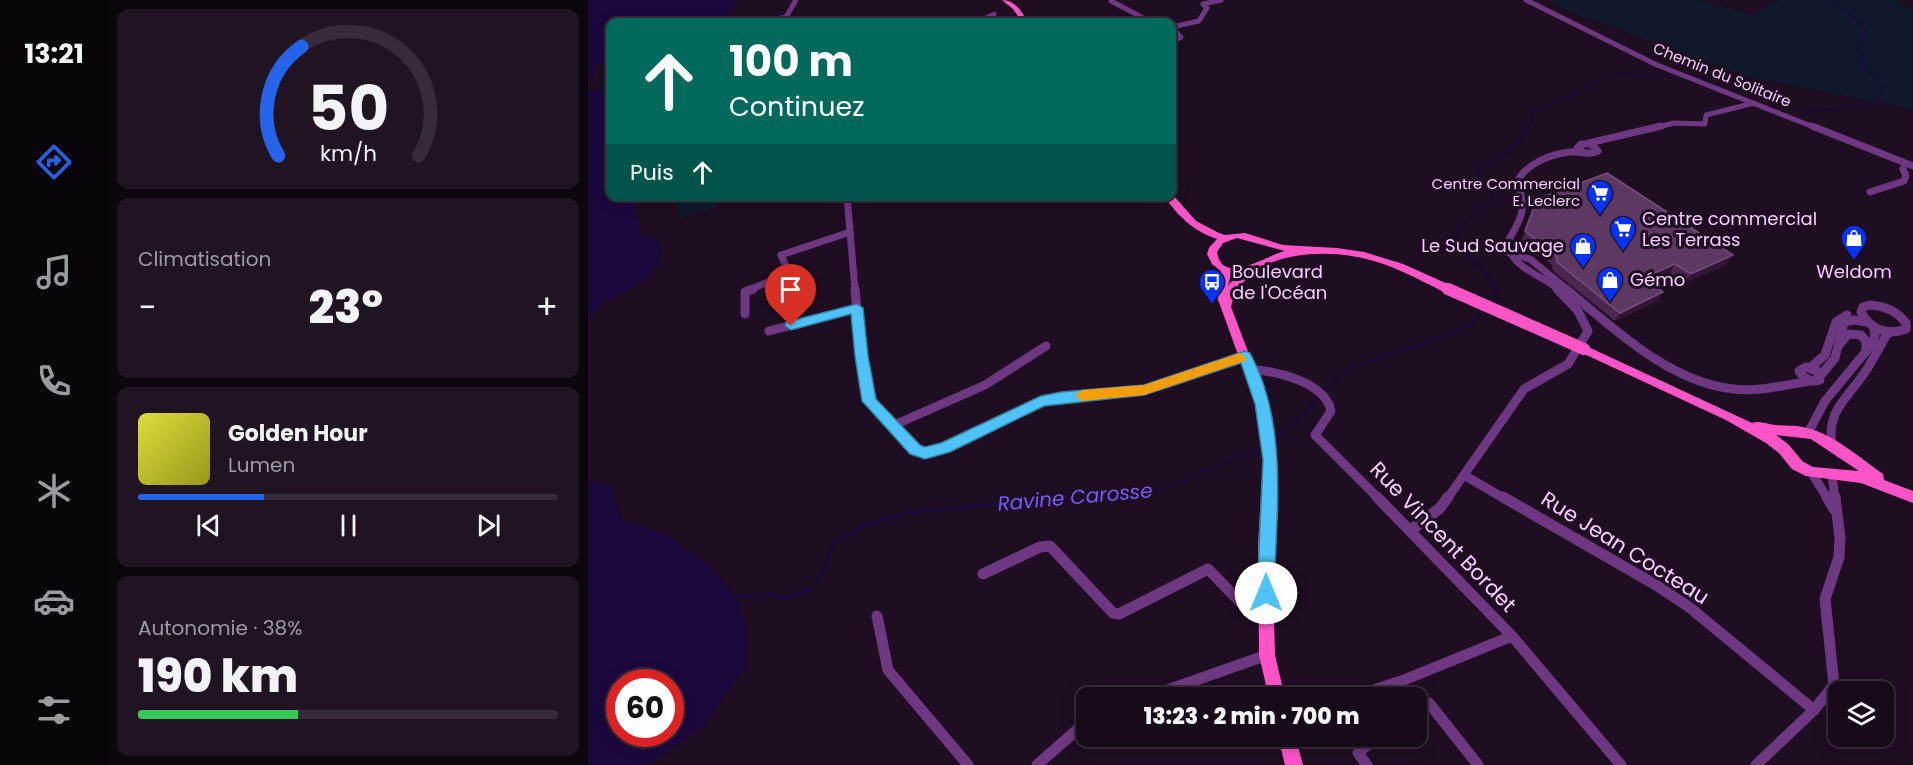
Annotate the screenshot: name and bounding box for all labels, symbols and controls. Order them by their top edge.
text: 100 m [729,32,853,91]
text: 13:21 [24,35,84,72]
street label: Chemin du Solitaire [1650,37,1794,112]
icon: ahead [630,42,708,120]
text: 50 [307,64,389,152]
text: Continuez [729,88,864,125]
text: km/h [319,138,377,169]
icon: directions [33,141,75,183]
icon: ahead [686,156,719,189]
text: Puis [630,157,674,188]
place label: Centre Commercial E. Leclerc [1432,173,1580,211]
supermarket icon: Centre Commercial E. Leclerc [1585,178,1615,216]
place label: Centre commercial Les Terrass [1642,206,1817,252]
supermarket icon: Centre commercial Les Terrass [1608,214,1638,252]
shop icon: Weldom [1839,223,1869,261]
shop icon: Le Sud Sauvage [1568,231,1598,269]
place label: Le Sud Sauvage [1421,233,1564,258]
text: Climatisation [138,245,271,273]
icon: music [33,251,75,293]
place label: Boulevard de l'Océan [1232,259,1327,305]
place label: Weldom [1816,259,1892,284]
pin [765,264,816,326]
shop icon: Gémo [1595,265,1625,303]
bus stop icon: Boulevard de l'Océan [1197,267,1227,305]
place label: Gémo [1630,267,1685,292]
icon: arrive [774,273,807,306]
text: 23° [308,276,383,339]
text: − [138,284,156,331]
text: + [535,284,558,331]
icon: phone [33,360,75,402]
text: Golden Hour [228,418,368,449]
text: Lumen [228,451,295,479]
street label: Rue Vincent Bordet [1364,455,1523,618]
icon: climate [33,470,75,512]
water label: Ravine Carosse [996,476,1154,518]
street label: Rue Jean Cocteau [1536,484,1715,611]
icon: previous [192,509,225,542]
icon: pause [332,509,365,542]
icon: next [472,509,505,542]
position arrow [1234,561,1298,625]
icon: car [33,580,75,622]
text: Autonomie · 38% [138,614,302,642]
text: 190 km [138,645,298,708]
speed limit sign: 60 [606,669,684,747]
map controls [1828,681,1894,747]
button: layers [1828,681,1894,747]
icon: filters [33,689,75,731]
text: 13:23 · 2 min · 700 m [1144,701,1359,732]

